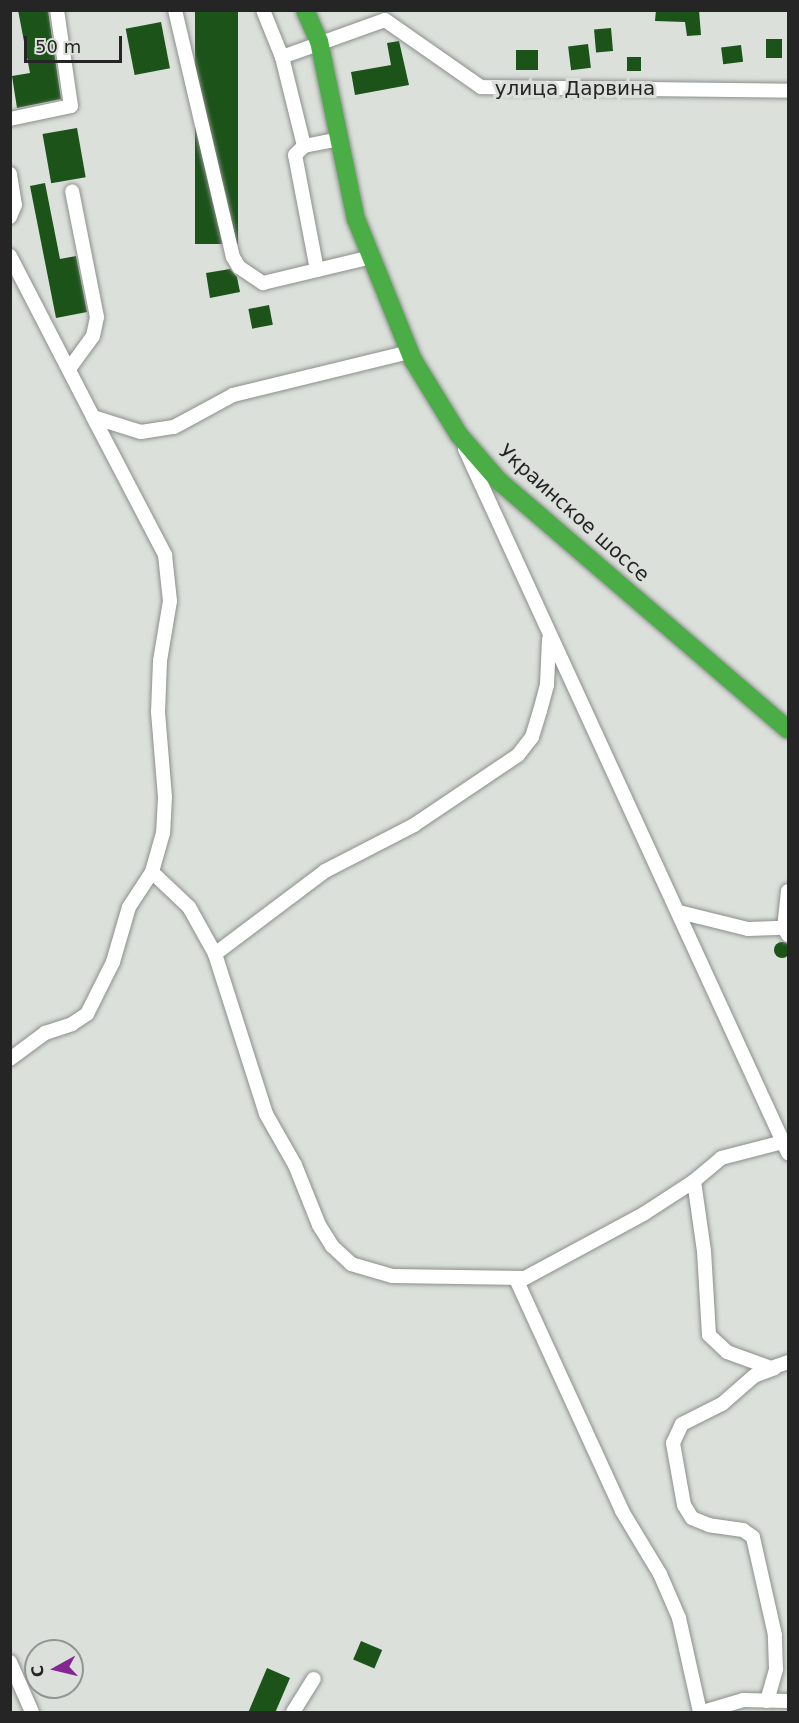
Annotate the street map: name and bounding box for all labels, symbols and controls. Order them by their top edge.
scale bar [27,24,124,62]
text: 50 m [35,36,81,57]
street label: улица Дарвина [495,76,655,100]
street label: Украинское шоссе [494,439,654,587]
north arrow [24,1639,84,1699]
text: С [27,1664,48,1678]

